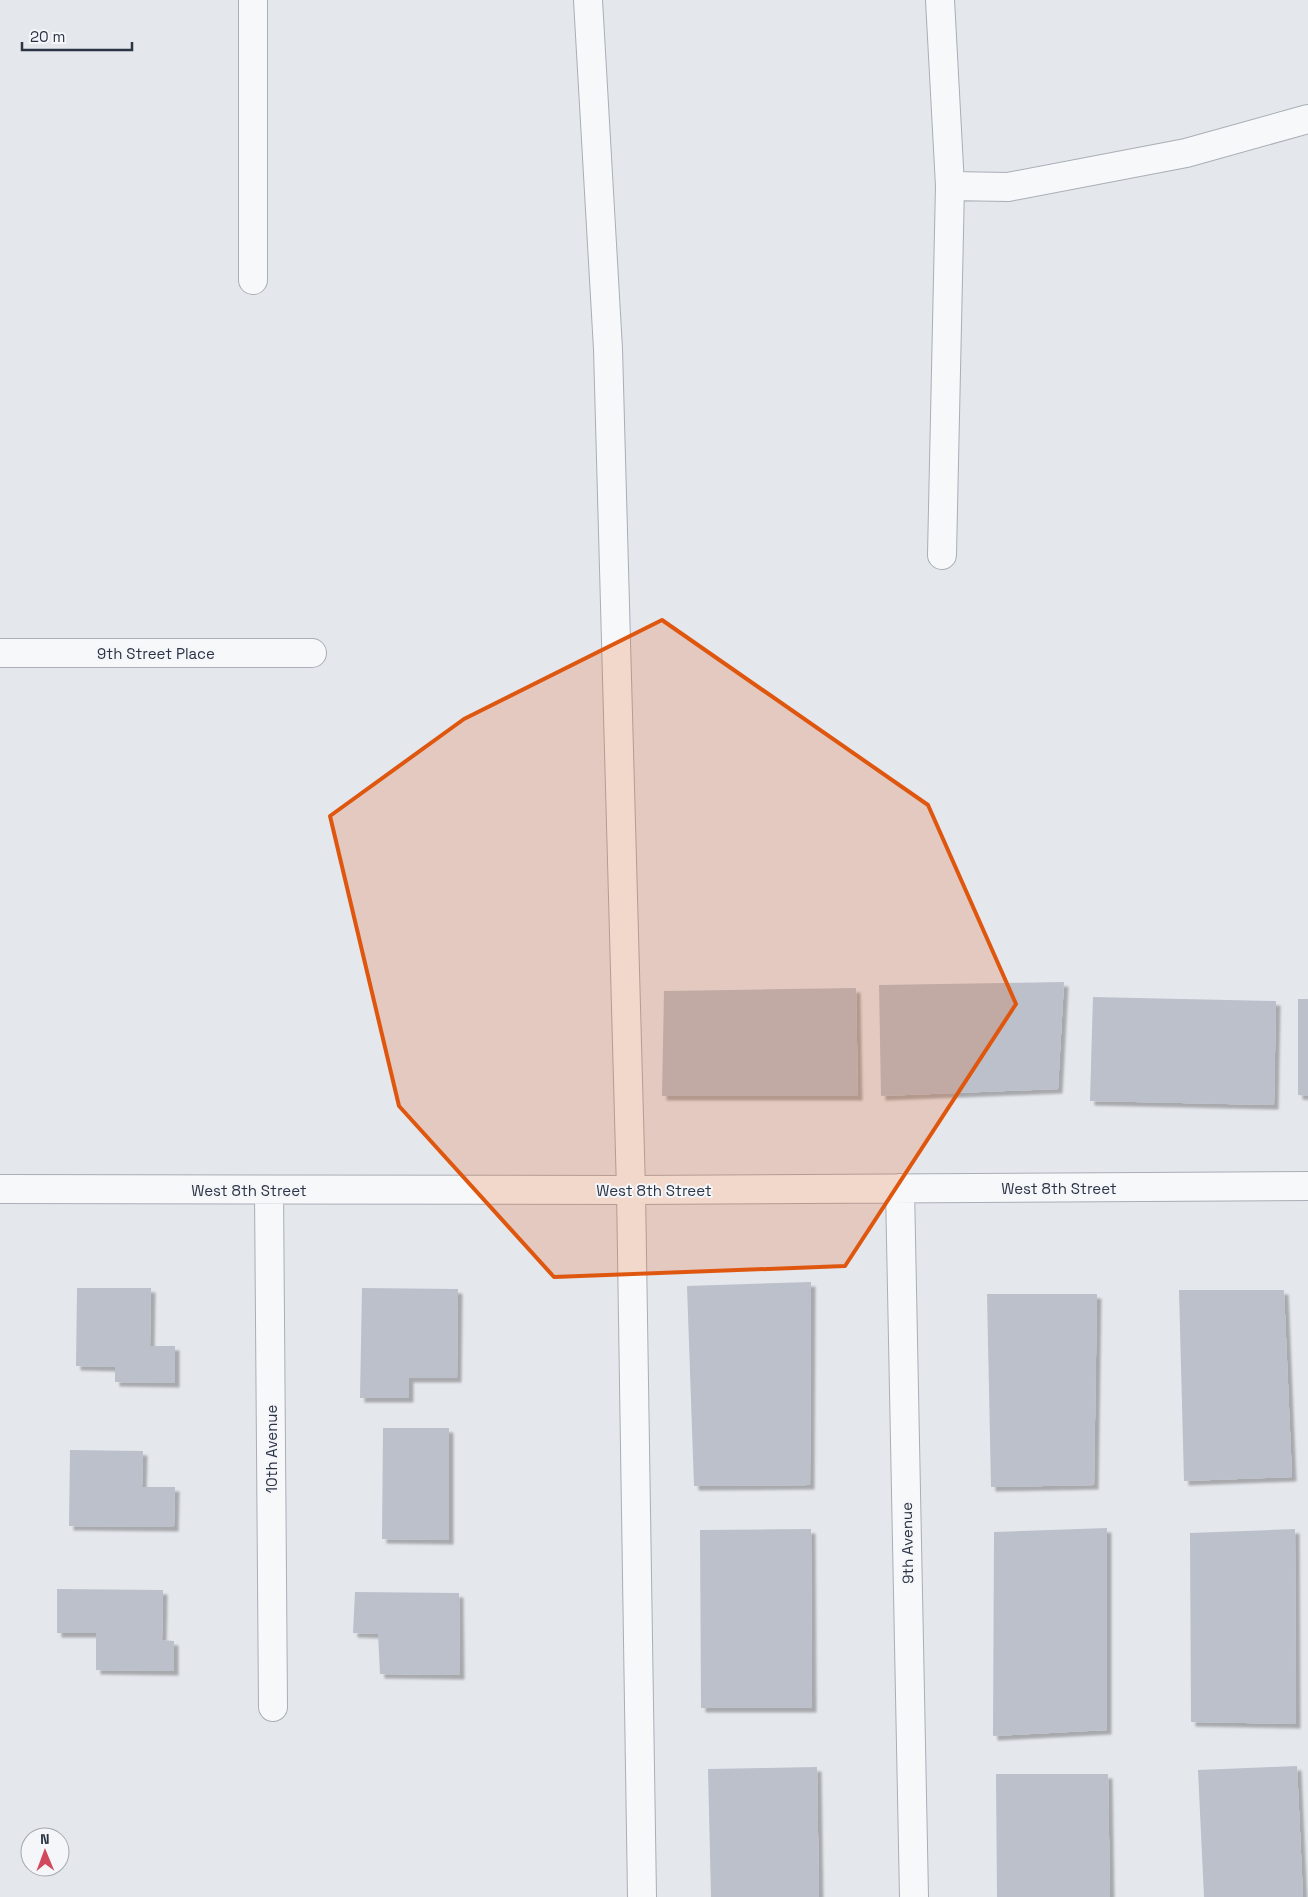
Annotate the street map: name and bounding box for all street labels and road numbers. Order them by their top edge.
street label: 9th Street Place [97,644,215,663]
street label: West 8th Street [1001,1179,1117,1198]
street label: West 8th Street [191,1181,307,1200]
street label: West 8th Street [596,1181,712,1200]
street label: 10th Avenue [262,1405,281,1493]
street label: 9th Avenue [897,1502,917,1584]

